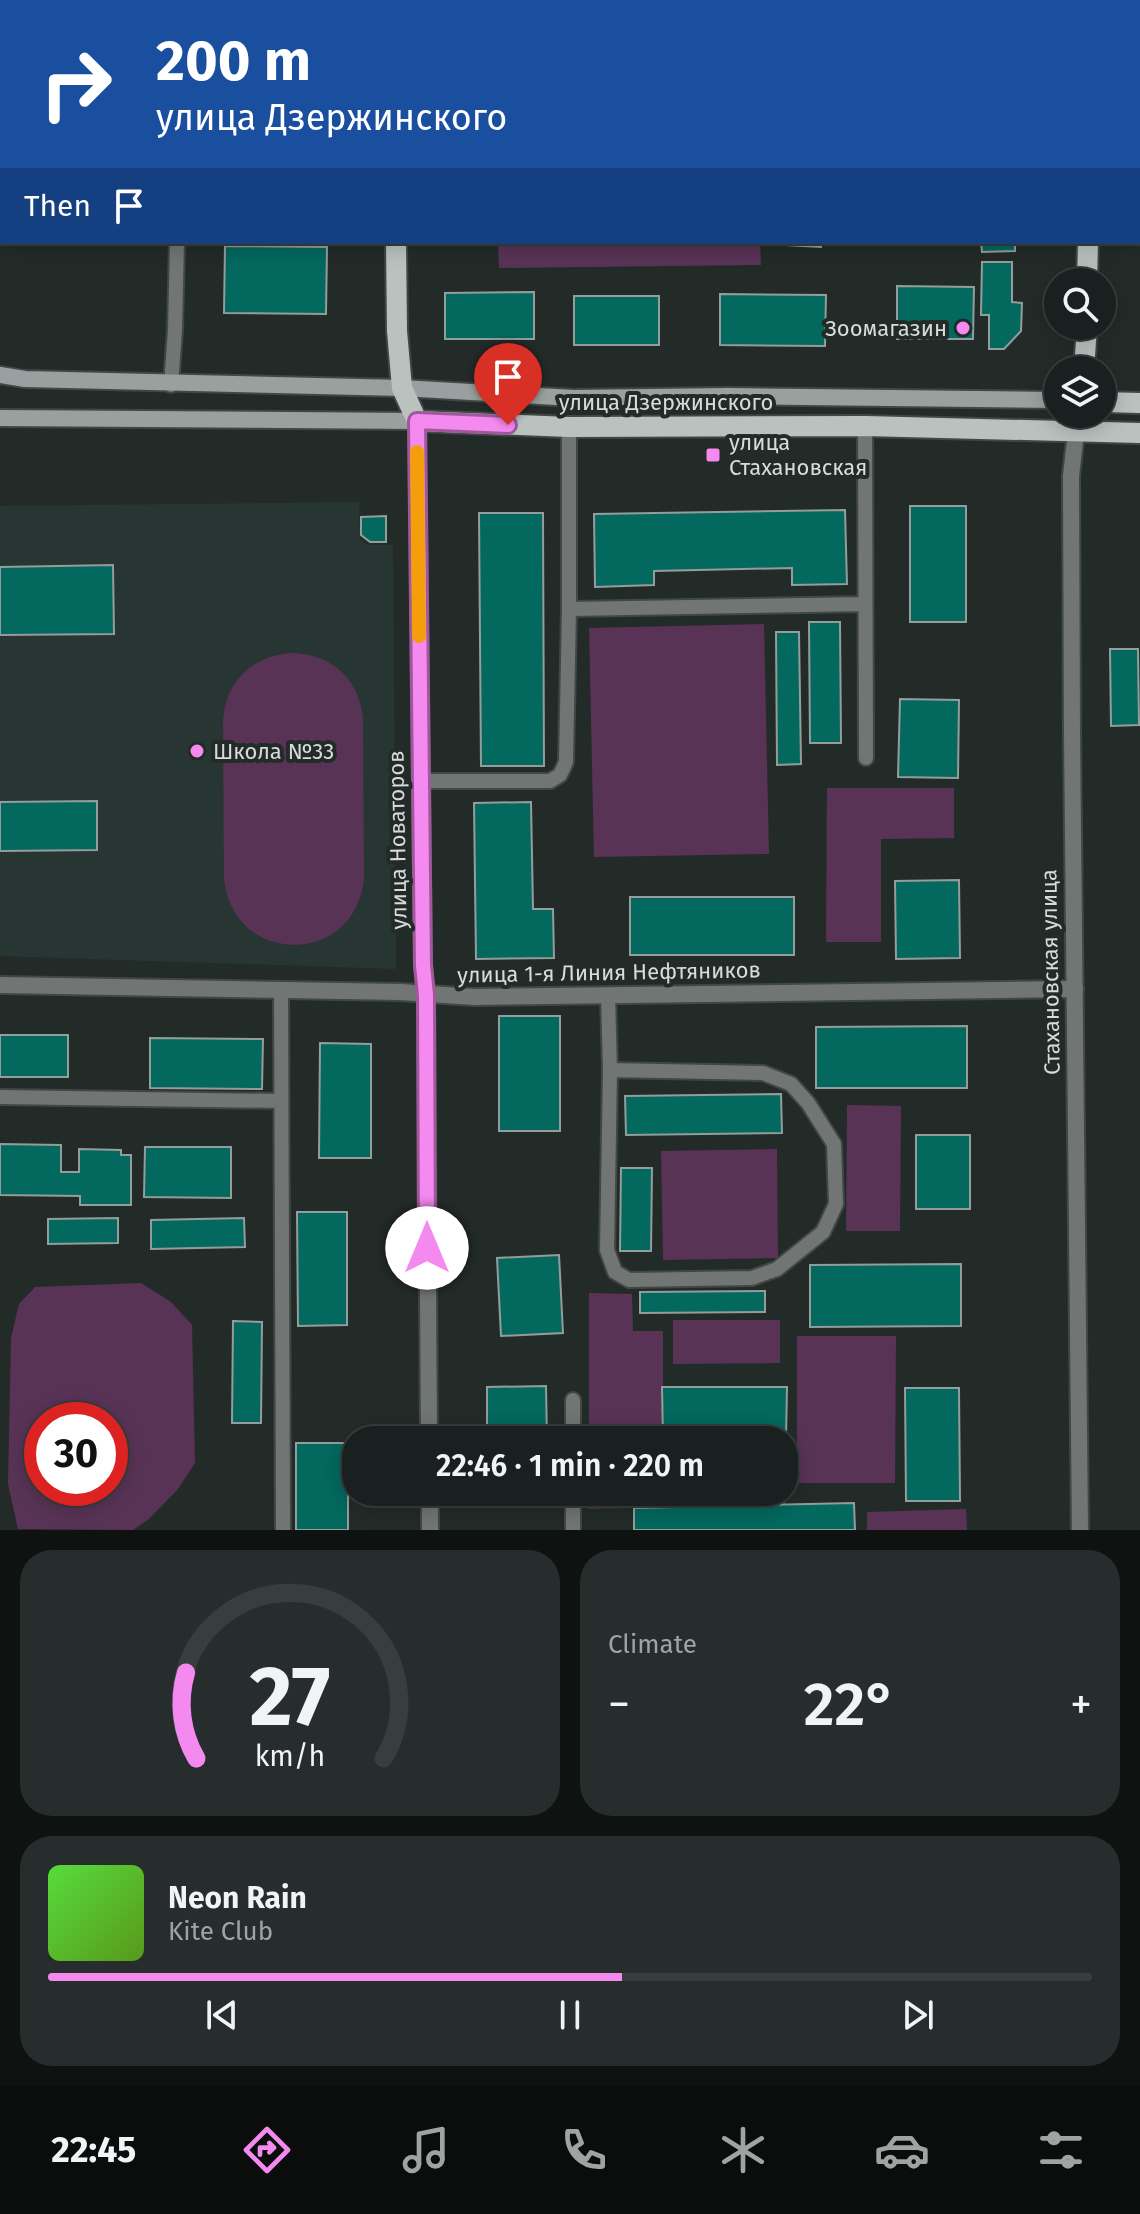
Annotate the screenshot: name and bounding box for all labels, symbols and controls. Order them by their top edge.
text: 200 m [156,28,311,95]
icon: right [24,32,128,136]
text: улица Дзержинского [156,96,507,140]
icon: arrive [107,184,151,228]
text: Then [24,188,91,224]
map controls [1044,268,1116,428]
button: search [1044,268,1116,340]
place label: Зоомагазин [825,315,947,342]
marker: Зоомагазин [954,319,972,337]
pin [474,343,542,425]
icon: arrive [486,355,530,399]
button: layers [1044,356,1116,428]
street label: улица Дзержинского [559,389,773,416]
place label: улица Стахановская [729,429,867,481]
marker: улица Стахановская [704,446,722,464]
place label: Школа №33 [213,738,334,765]
marker: Школа №33 [188,742,206,760]
street label: улица Новаторов [382,750,413,930]
street label: Стахановская улица [1035,869,1066,1075]
street label: улица 1-я Линия Нефтяников [457,956,761,989]
position arrow [385,1206,469,1290]
speed limit sign: 30 [24,1402,128,1506]
text: 22:46 · 1 min · 220 m [436,1448,704,1484]
text: Climate [608,1629,697,1660]
text: 27 [249,1647,331,1747]
text: 22° [804,1669,896,1741]
text: − [608,1678,630,1731]
text: + [1070,1678,1092,1731]
text: km/h [255,1739,325,1774]
text: Neon Rain [168,1880,307,1916]
text: Kite Club [168,1916,273,1947]
icon: previous [200,1993,244,2037]
icon: pause [548,1993,592,2037]
icon: next [896,1993,940,2037]
icon: directions [239,2122,295,2178]
icon: music [398,2122,454,2178]
icon: phone [556,2122,612,2178]
icon: climate [715,2122,771,2178]
icon: car [874,2122,930,2178]
icon: filters [1033,2122,1089,2178]
text: 22:45 [51,2128,136,2172]

